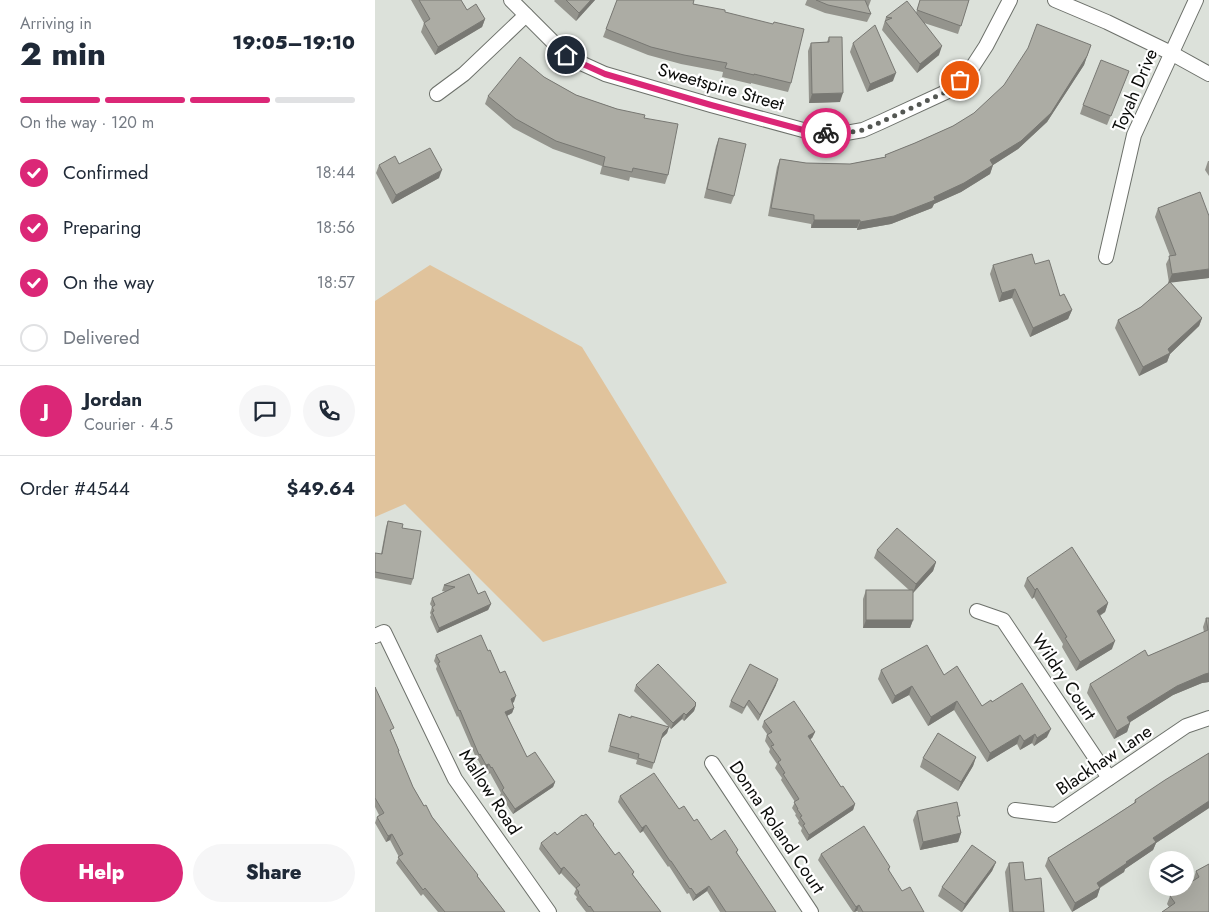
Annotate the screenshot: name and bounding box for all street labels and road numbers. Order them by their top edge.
street label: Toyah Drive [1106,45,1164,135]
street label: Sweetspire Street [655,57,788,118]
street label: Wildry Court [1026,629,1103,726]
street label: Blackhaw Lane [1051,718,1157,802]
street label: Mallow Road [453,744,527,840]
street label: Donna Roland Court [723,755,831,899]

